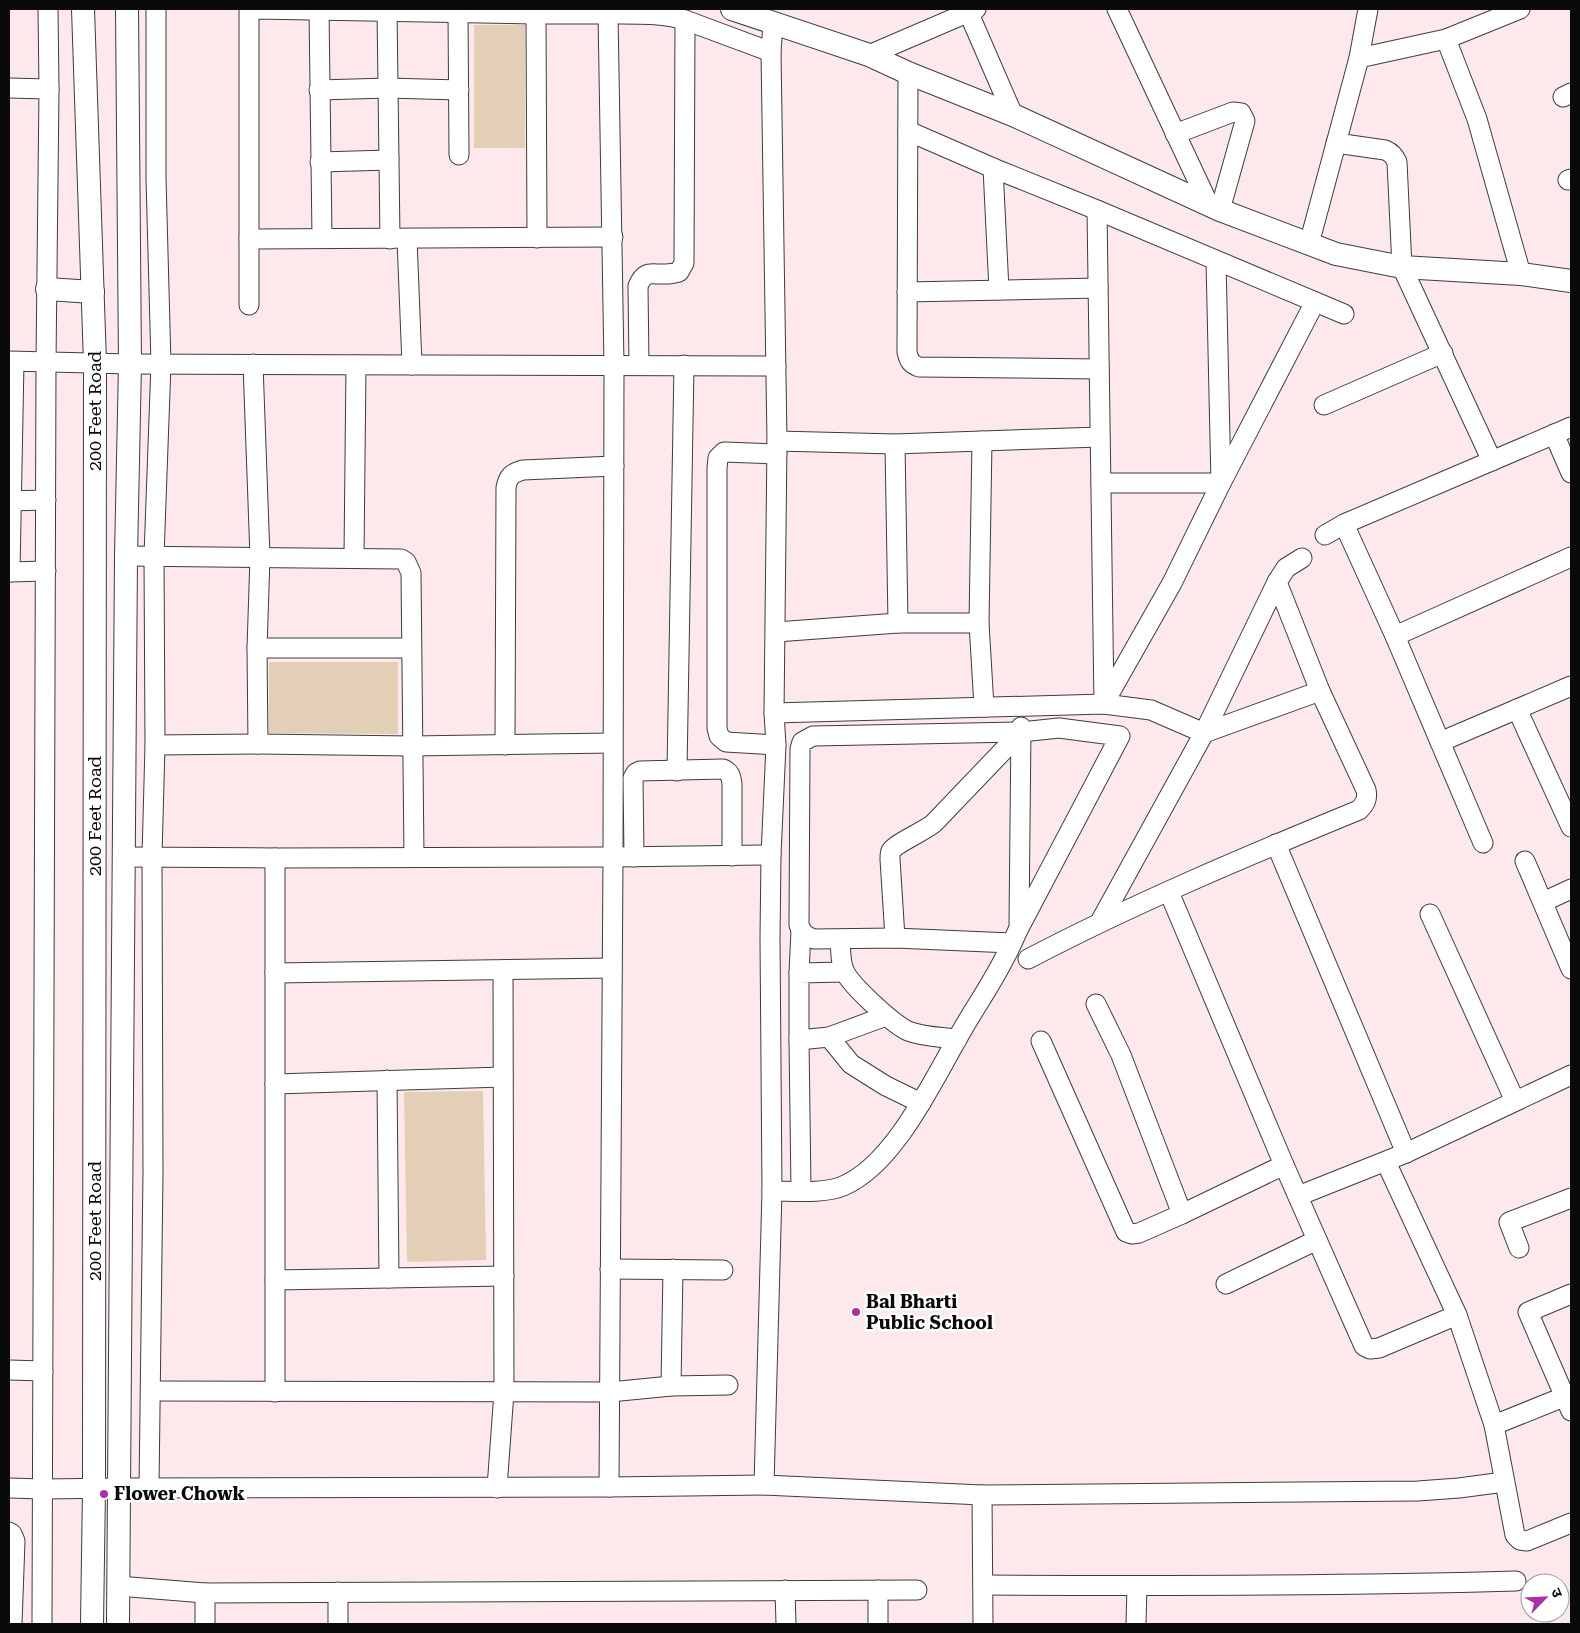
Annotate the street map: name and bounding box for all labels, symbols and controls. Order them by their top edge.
street label: 200 Feet Road [84,350,105,471]
street label: 200 Feet Road [84,755,105,876]
street label: 200 Feet Road [84,1160,105,1281]
place label: Bal Bharti Public School [866,1291,993,1333]
marker: Bal Bharti Public School [850,1306,862,1318]
place label: Flower Chowk [114,1483,245,1504]
marker: Flower Chowk [98,1488,110,1500]
north arrow [1520,1573,1570,1623]
text: उ [1548,1586,1566,1600]

